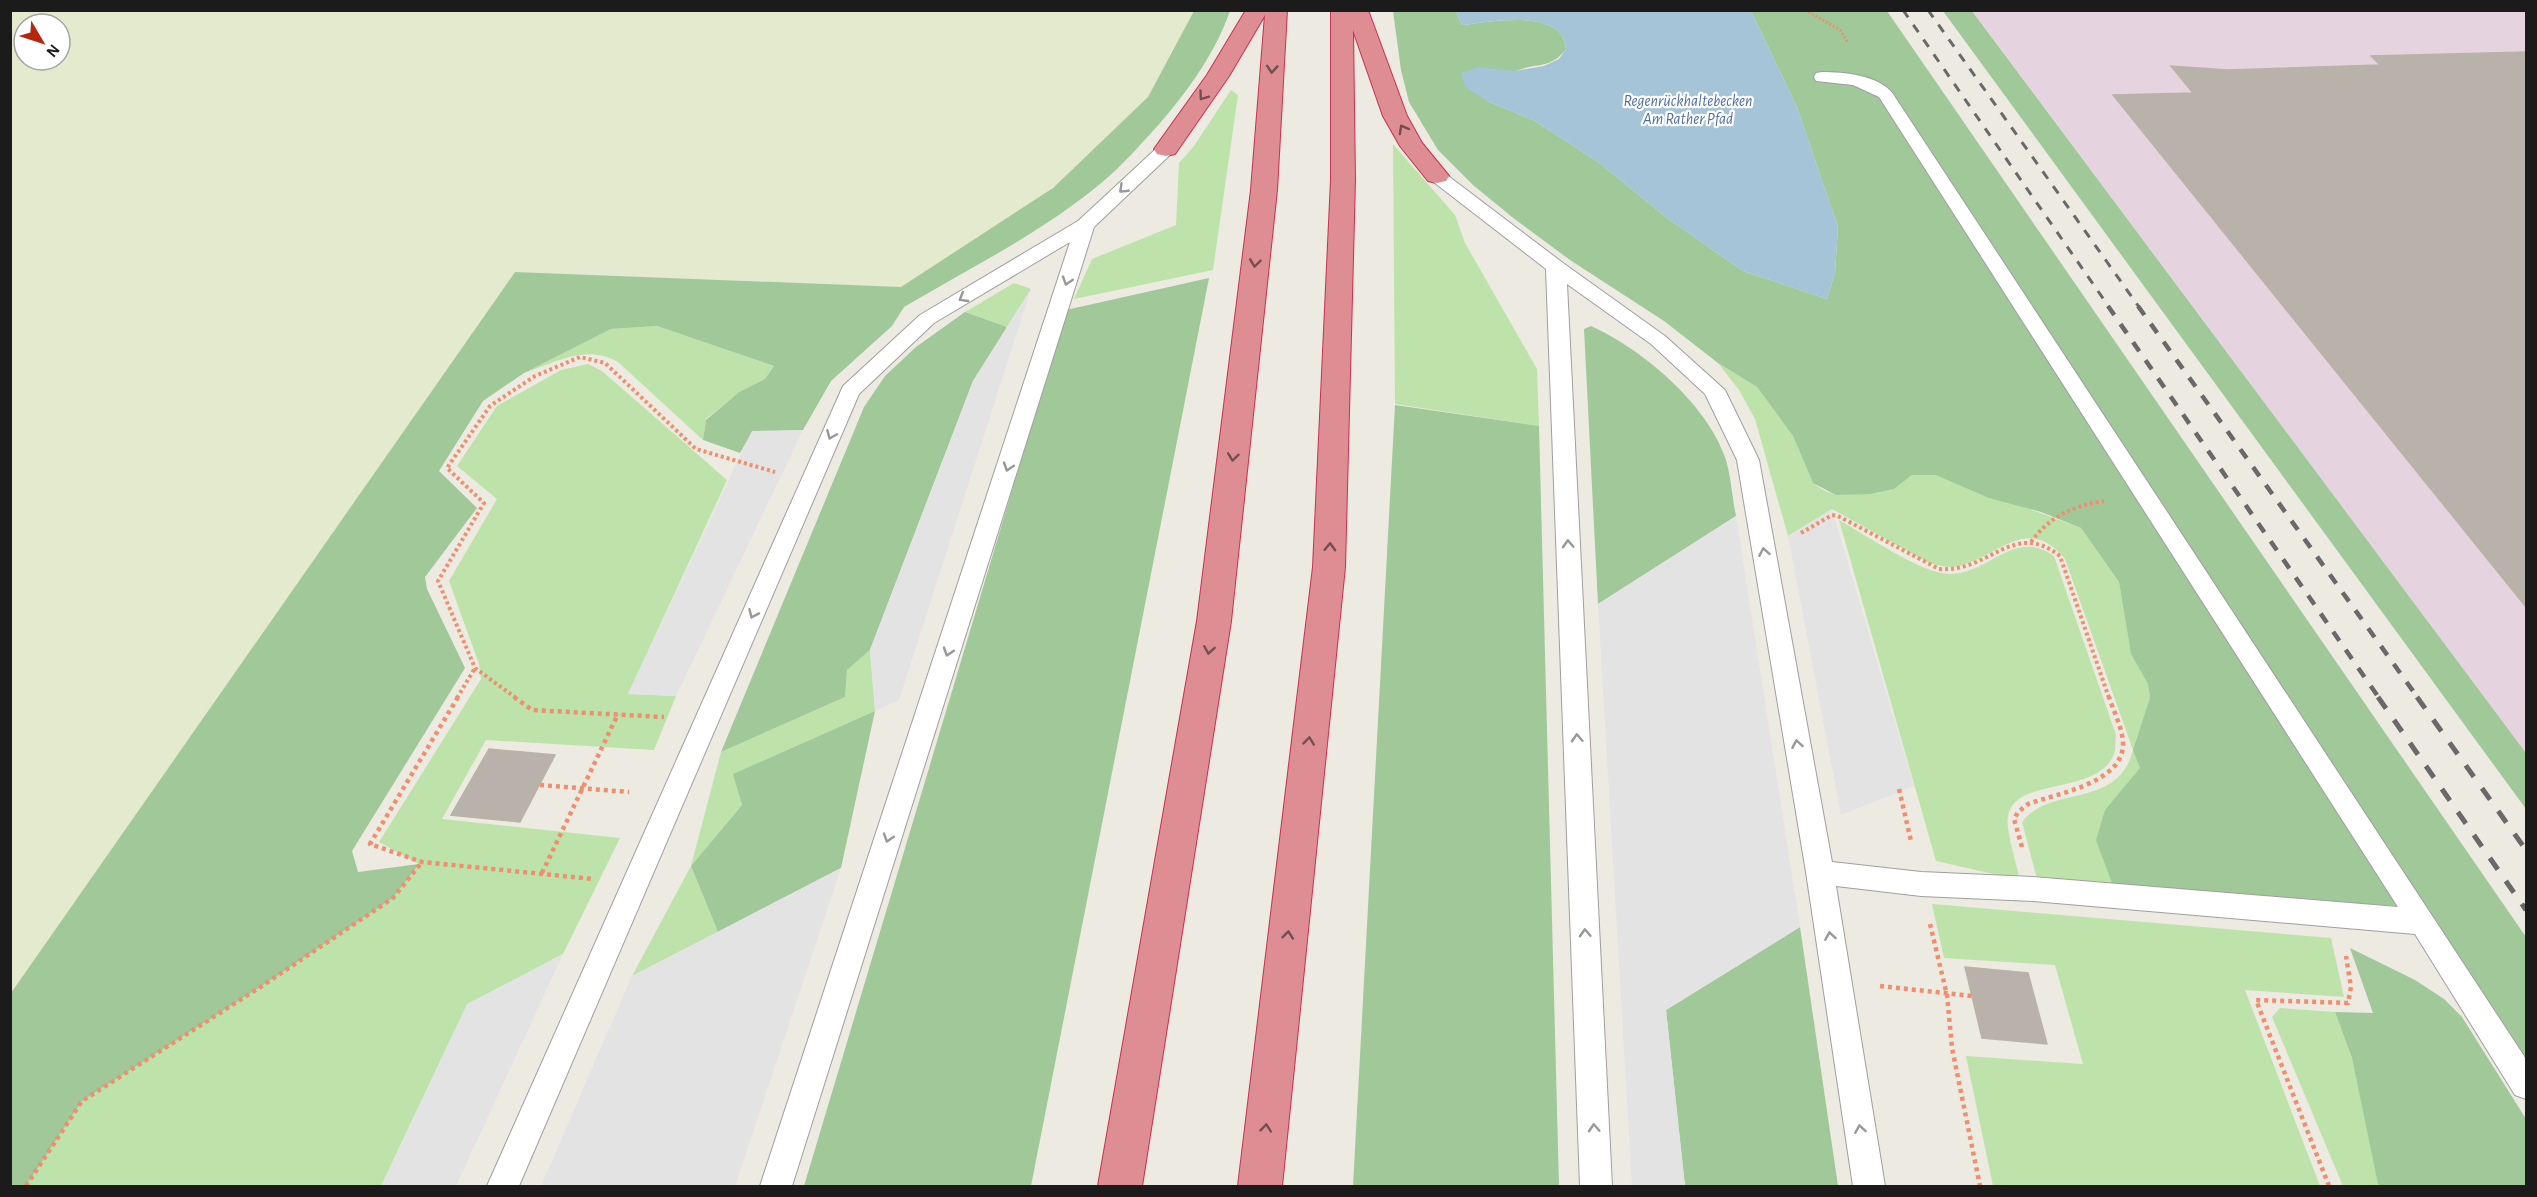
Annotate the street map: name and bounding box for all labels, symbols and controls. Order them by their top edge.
north arrow [12,12,72,72]
text: N [43,41,63,60]
one-way arrow [1266,64,1279,73]
one-way arrow [1200,89,1211,100]
water label: Regenrückhaltebecken Am Rather Pfad [1624,93,1752,127]
one-way arrow [1398,125,1410,135]
one-way arrow [1120,182,1130,193]
one-way arrow [1249,258,1262,268]
one-way arrow [1062,275,1075,286]
one-way arrow [959,290,969,302]
one-way arrow [826,428,838,439]
one-way arrow [1227,452,1240,461]
one-way arrow [1002,461,1015,472]
one-way arrow [1562,539,1575,548]
one-way arrow [1323,542,1336,551]
one-way arrow [1758,547,1770,556]
one-way arrow [748,607,760,618]
one-way arrow [1203,645,1216,655]
one-way arrow [943,646,955,657]
one-way arrow [1570,734,1583,743]
one-way arrow [1303,736,1315,745]
one-way arrow [1792,739,1804,748]
one-way arrow [883,832,895,843]
one-way arrow [1579,929,1592,938]
one-way arrow [1281,930,1294,939]
one-way arrow [1824,931,1837,941]
one-way arrow [1259,1124,1272,1133]
one-way arrow [1587,1124,1600,1133]
one-way arrow [1854,1124,1866,1133]

